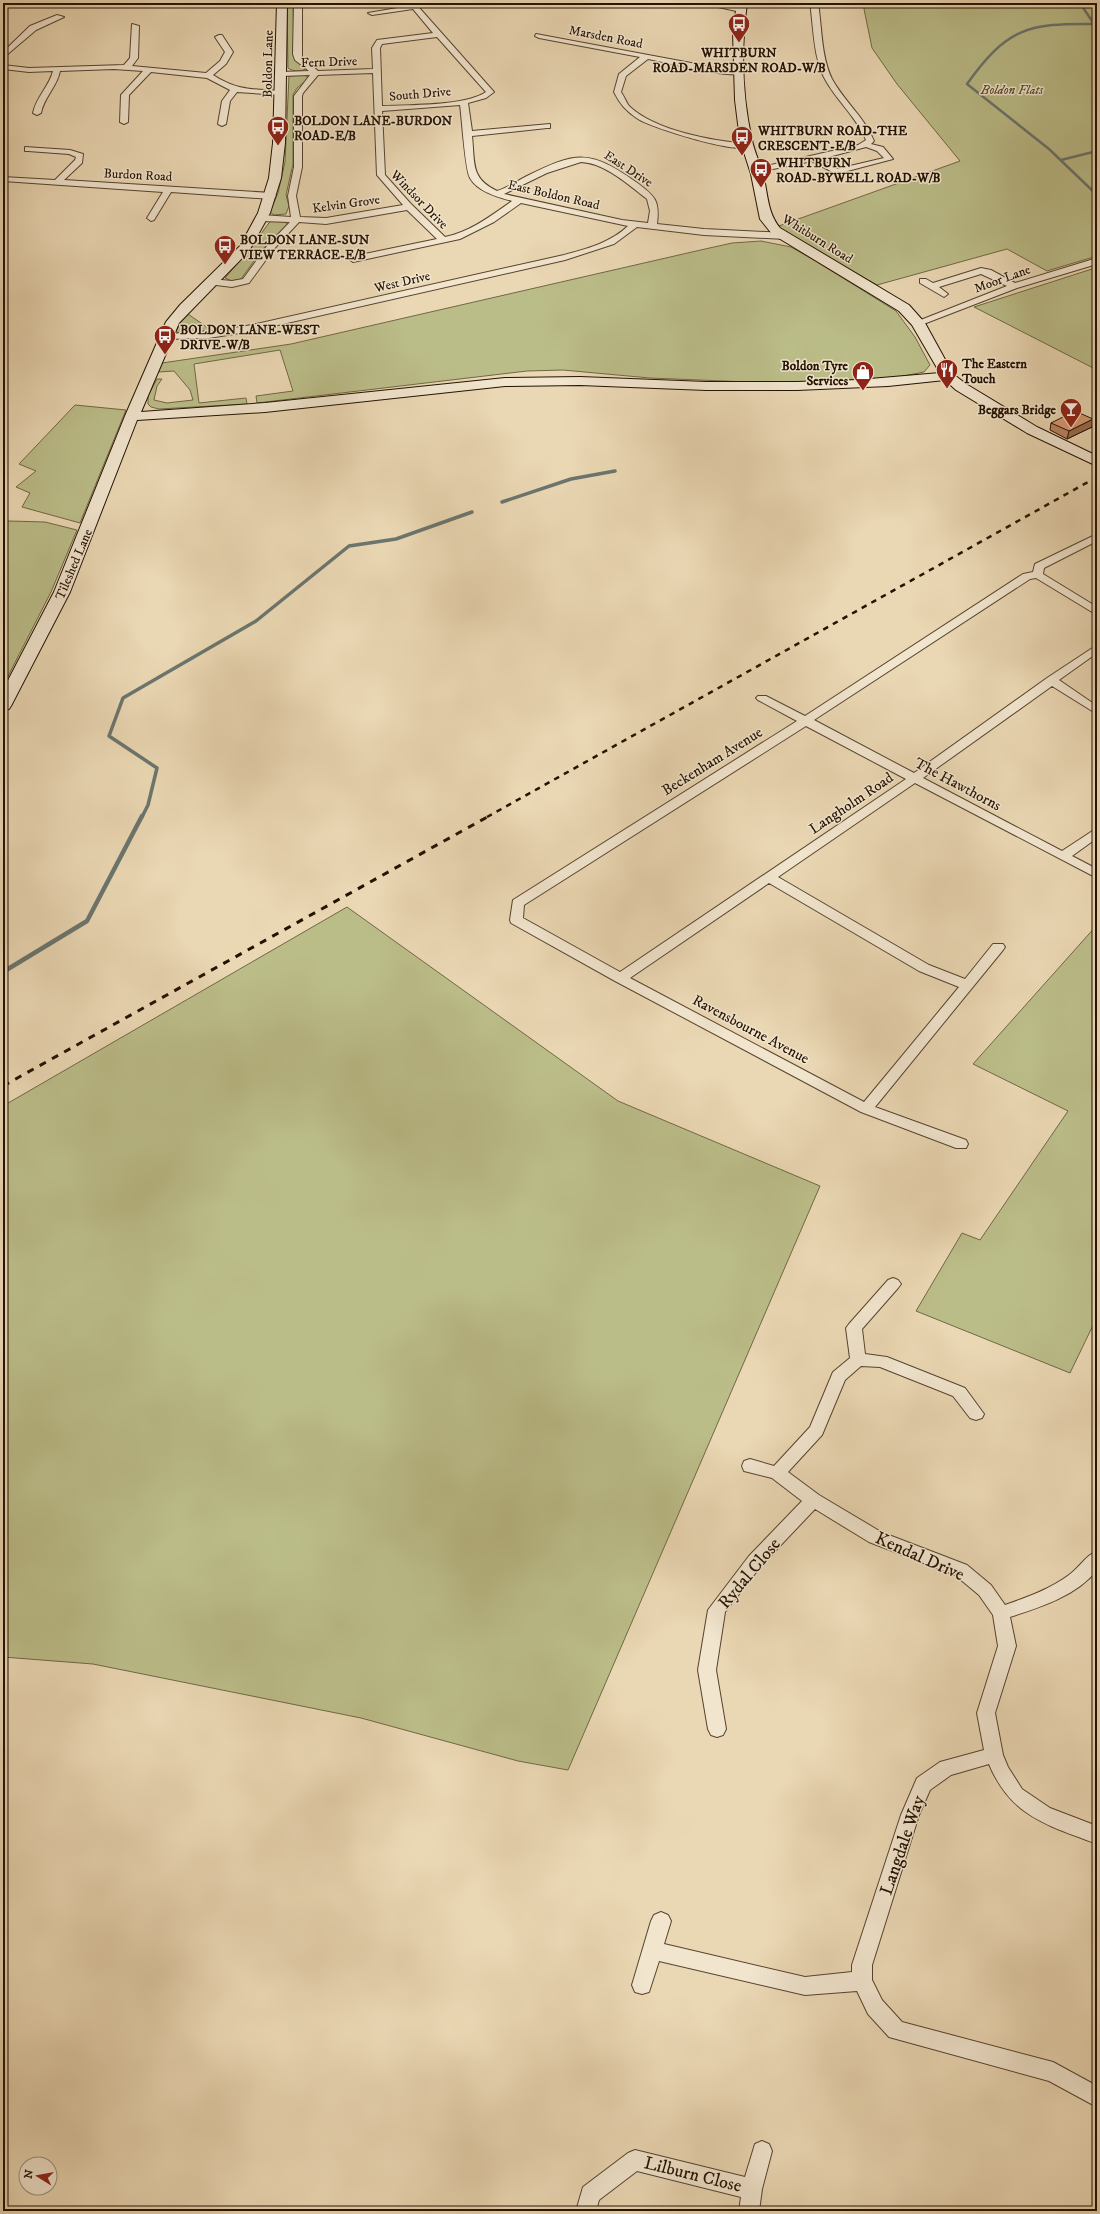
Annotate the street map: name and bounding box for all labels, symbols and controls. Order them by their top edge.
bus stop icon: WHITBURN ROAD-MARSDEN ROAD-W/B [726,11,752,44]
street label: Marsden Road [567,22,645,52]
street label: Boldon Lane [259,30,277,98]
place label: WHITBURN ROAD-MARSDEN ROAD-W/B [652,45,826,76]
street label: Fern Drive [301,53,358,71]
park label: Boldon Flats [980,82,1044,98]
street label: South Drive [388,83,452,105]
place label: BOLDON LANE-BURDON ROAD-E/B [294,113,452,144]
bus stop icon: BOLDON LANE-BURDON ROAD-E/B [265,114,291,147]
place label: WHITBURN ROAD-THE CRESCENT-E/B [757,123,908,154]
bus stop icon: WHITBURN ROAD-THE CRESCENT-E/B [729,124,755,157]
street label: East Drive [601,147,656,191]
place label: WHITBURN ROAD-BYWELL ROAD-W/B [775,155,941,186]
bus stop icon: WHITBURN ROAD-BYWELL ROAD-W/B [748,156,774,189]
street label: Burdon Road [103,165,173,185]
street label: Windsor Drive [387,166,451,232]
street label: East Boldon Road [506,177,602,213]
street label: Kelvin Grove [311,191,381,217]
street label: Whitburn Road [778,210,856,267]
place label: BOLDON LANE-SUN VIEW TERRACE-E/B [239,232,370,263]
bus stop icon: BOLDON LANE-SUN VIEW TERRACE-E/B [212,233,238,266]
street label: Moor Lane [972,261,1033,297]
street label: West Drive [372,268,432,296]
place label: BOLDON LANE-WEST DRIVE-W/B [180,322,321,353]
bus stop icon: BOLDON LANE-WEST DRIVE-W/B [152,323,178,356]
place label: The Eastern Touch [961,356,1027,387]
restaurant icon: The Eastern Touch [934,357,960,390]
place label: Boldon Tyre Services [782,358,849,389]
shop icon: Boldon Tyre Services [850,359,876,392]
bar icon: Beggars Bridge [1058,396,1084,429]
place label: Beggars Bridge [978,402,1057,419]
street label: Tileshed Lane [52,527,96,602]
street label: Beckenham Avenue [658,723,766,800]
street label: The Hawthorns [911,754,1004,815]
street label: Langholm Road [806,768,897,839]
street label: Ravensbourne Avenue [689,991,812,1068]
street label: Kendal Drive [872,1527,968,1586]
street label: Rydal Close [714,1534,786,1613]
street label: Langdale Way [876,1792,930,1898]
street label: Lilburn Close [642,2152,744,2198]
north arrow [18,2156,58,2196]
text: N [21,2169,37,2180]

